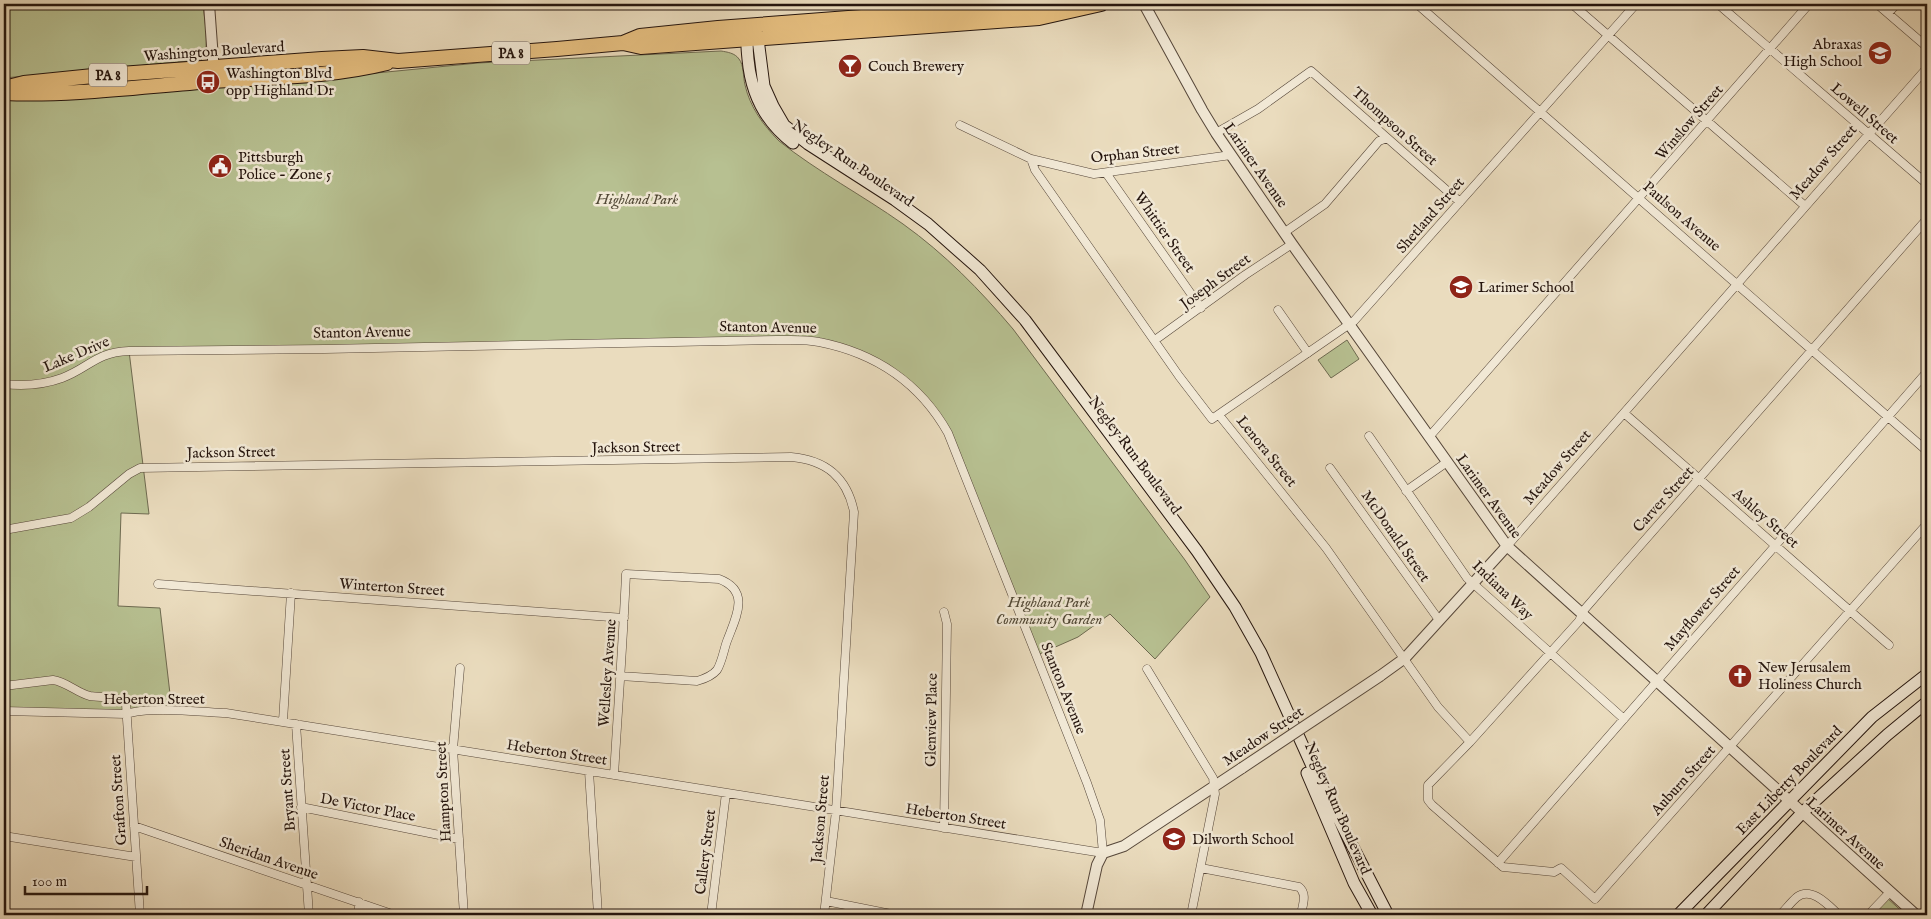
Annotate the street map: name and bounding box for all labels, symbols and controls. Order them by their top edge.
place label: Abraxas High School [1783,35,1863,71]
street label: Washington Boulevard [143,37,286,66]
school or university icon: Abraxas High School [1867,40,1893,66]
road number: PA 8 [492,42,530,64]
bar icon: Couch Brewery [837,53,863,79]
place label: Couch Brewery [868,57,965,76]
road number: PA 8 [89,64,127,86]
place label: Washington Blvd opp Highland Dr [226,64,335,100]
bus stop icon: Washington Blvd opp Highland Dr [195,69,221,95]
street label: Lowell Street [1827,79,1903,148]
street label: Winslow Street [1651,81,1727,164]
street label: Thompson Street [1348,83,1441,170]
street label: Negley Run Boulevard [788,116,918,212]
street label: Larimer Avenue [1219,119,1292,212]
street label: Meadow Street [1785,121,1861,204]
street label: Orphan Street [1090,139,1180,168]
place label: Pittsburgh Police - Zone 5 [238,148,332,184]
public building icon: Pittsburgh Police - Zone 5 [207,153,233,179]
street label: Shetland Street [1392,173,1469,257]
street label: Paulson Avenue [1639,177,1725,256]
street label: Whittier Street [1130,188,1199,276]
park label: Highland Park [595,190,678,210]
street label: Joseph Street [1175,249,1254,315]
school or university icon: Larimer School [1448,274,1474,300]
place label: Larimer School [1478,278,1575,297]
street label: Stanton Avenue [719,317,817,338]
street label: Stanton Avenue [313,322,411,343]
street label: Lake Drive [40,332,112,377]
street label: Negley Run Boulevard [1084,393,1186,519]
street label: Lenora Street [1232,412,1301,491]
street label: Meadow Street [1519,426,1595,509]
street label: Jackson Street [590,437,680,458]
street label: Jackson Street [185,442,275,463]
street label: Larimer Avenue [1452,450,1526,542]
street label: Carver Street [1629,462,1698,536]
street label: Ashley Street [1728,484,1803,553]
street label: McDonald Street [1357,487,1434,586]
street label: Indiana Way [1468,557,1538,625]
street label: Mayflower Street [1660,562,1745,655]
street label: Winterton Street [339,574,445,601]
park label: Highland Park Community Garden [996,593,1102,629]
street label: Wellesley Avenue [594,618,621,728]
street label: Stanton Avenue [1036,639,1091,737]
place label: New Jerusalem Holiness Church [1758,658,1862,694]
church icon: New Jerusalem Holiness Church [1727,663,1753,689]
street label: Glenview Place [921,673,942,767]
street label: Heberton Street [103,690,205,709]
street label: Meadow Street [1219,702,1307,770]
street label: East Liberty Boulevard [1732,721,1847,839]
street label: Heberton Street [505,735,609,770]
street label: Negley Run Boulevard [1300,739,1376,878]
street label: Hampton Street [431,741,456,843]
street label: Auburn Street [1646,741,1720,820]
street label: Bryant Street [275,748,300,832]
street label: Grafton Street [106,754,131,846]
street label: Jackson Street [807,774,834,866]
street label: De Victor Place [319,789,417,826]
street label: Larimer Avenue [1802,793,1889,874]
street label: Heberton Street [904,799,1008,834]
street label: Callery Street [691,808,720,896]
school or university icon: Dilworth School [1161,826,1187,852]
place label: Dilworth School [1192,830,1295,849]
street label: Sheridan Avenue [217,833,321,884]
scale bar [25,864,148,896]
text: 100 m [32,872,68,891]

